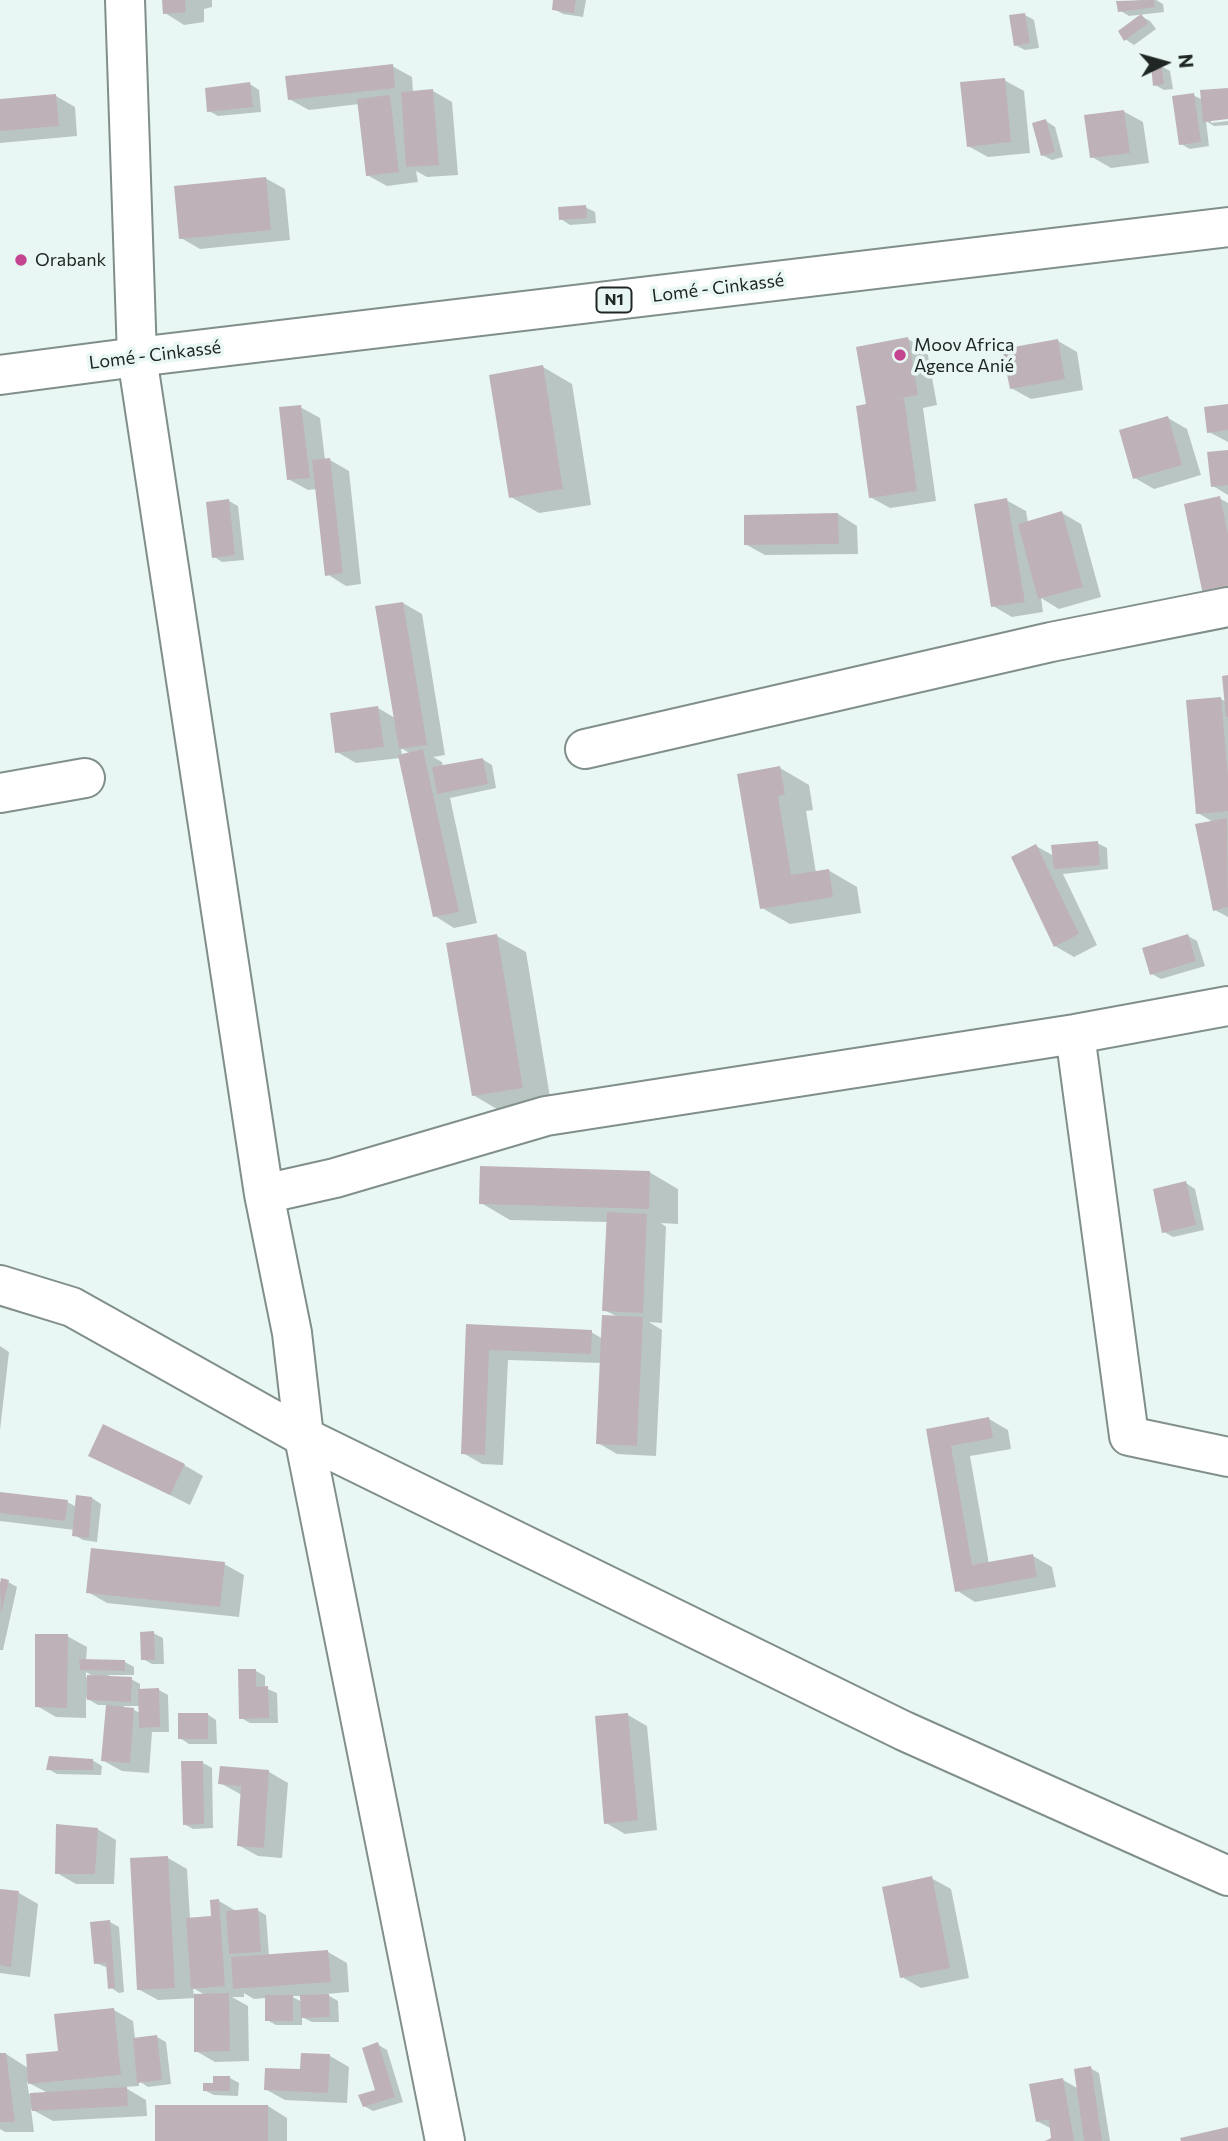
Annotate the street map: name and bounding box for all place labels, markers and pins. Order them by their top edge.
place label: Orabank [35,249,106,271]
marker: Orabank [13,252,29,268]
place label: Moov Africa Agence Anié [914,334,1014,376]
marker: Moov Africa Agence Anié [892,347,908,363]

